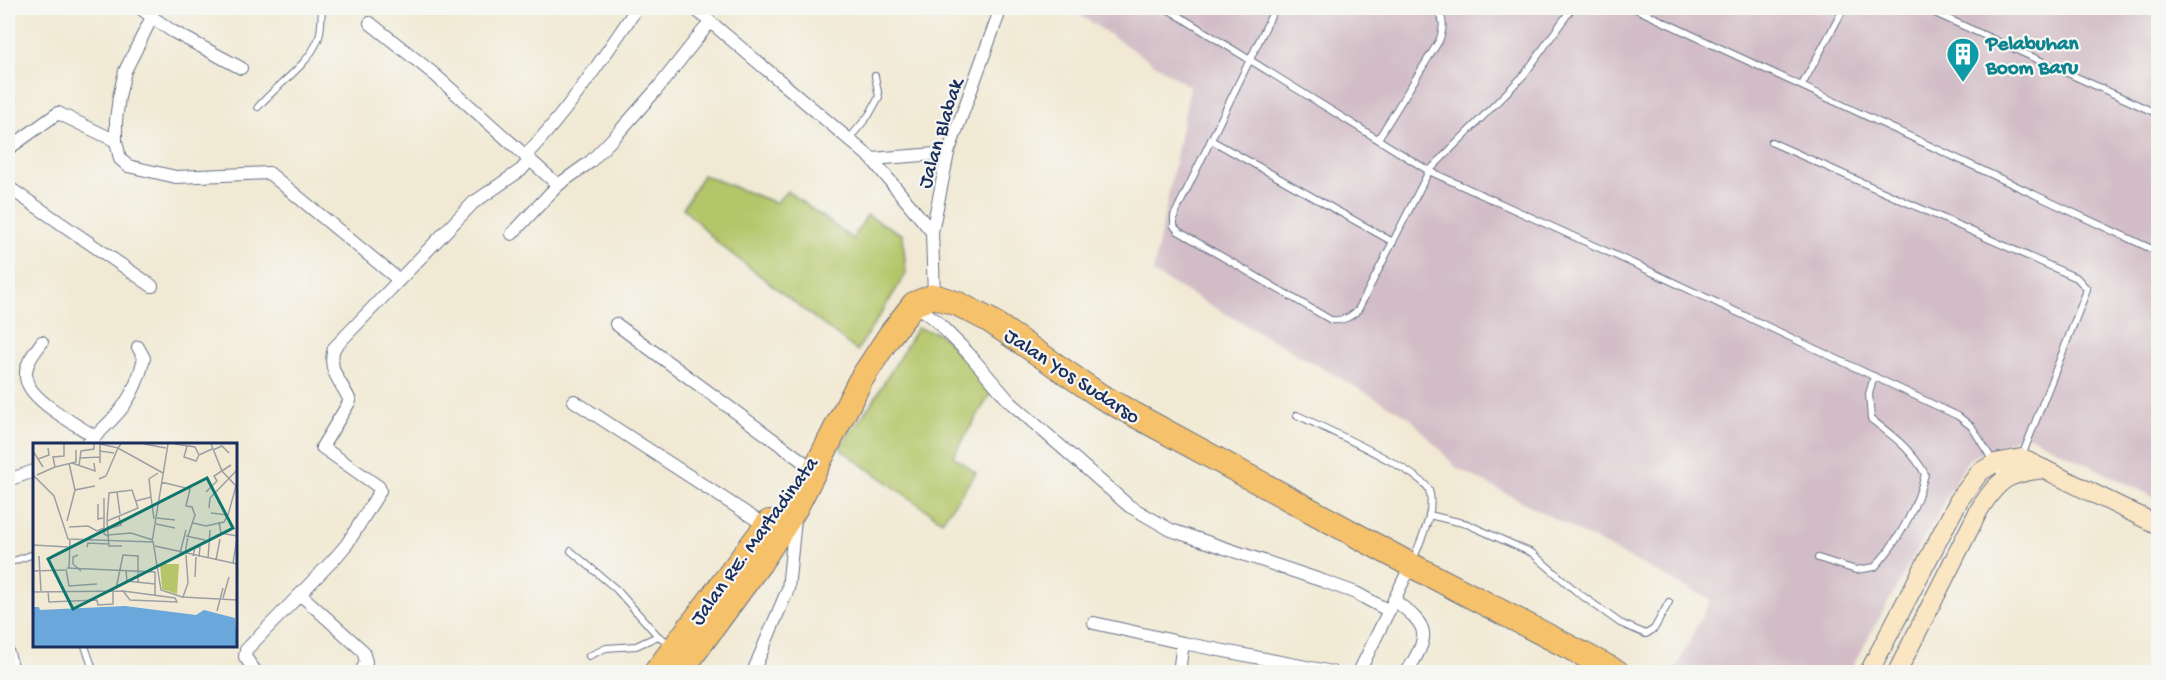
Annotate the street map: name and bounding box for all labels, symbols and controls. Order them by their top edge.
place label: Pelabuhan Boom Baru [1985,33,2080,82]
building icon: Pelabuhan Boom Baru [1945,36,1981,83]
street label: Jalan Blabak [914,74,972,192]
street label: Jalan Yos Sudarso [998,325,1144,431]
inset map [33,443,237,647]
street label: Jalan RE. Martadinata [686,452,826,631]

